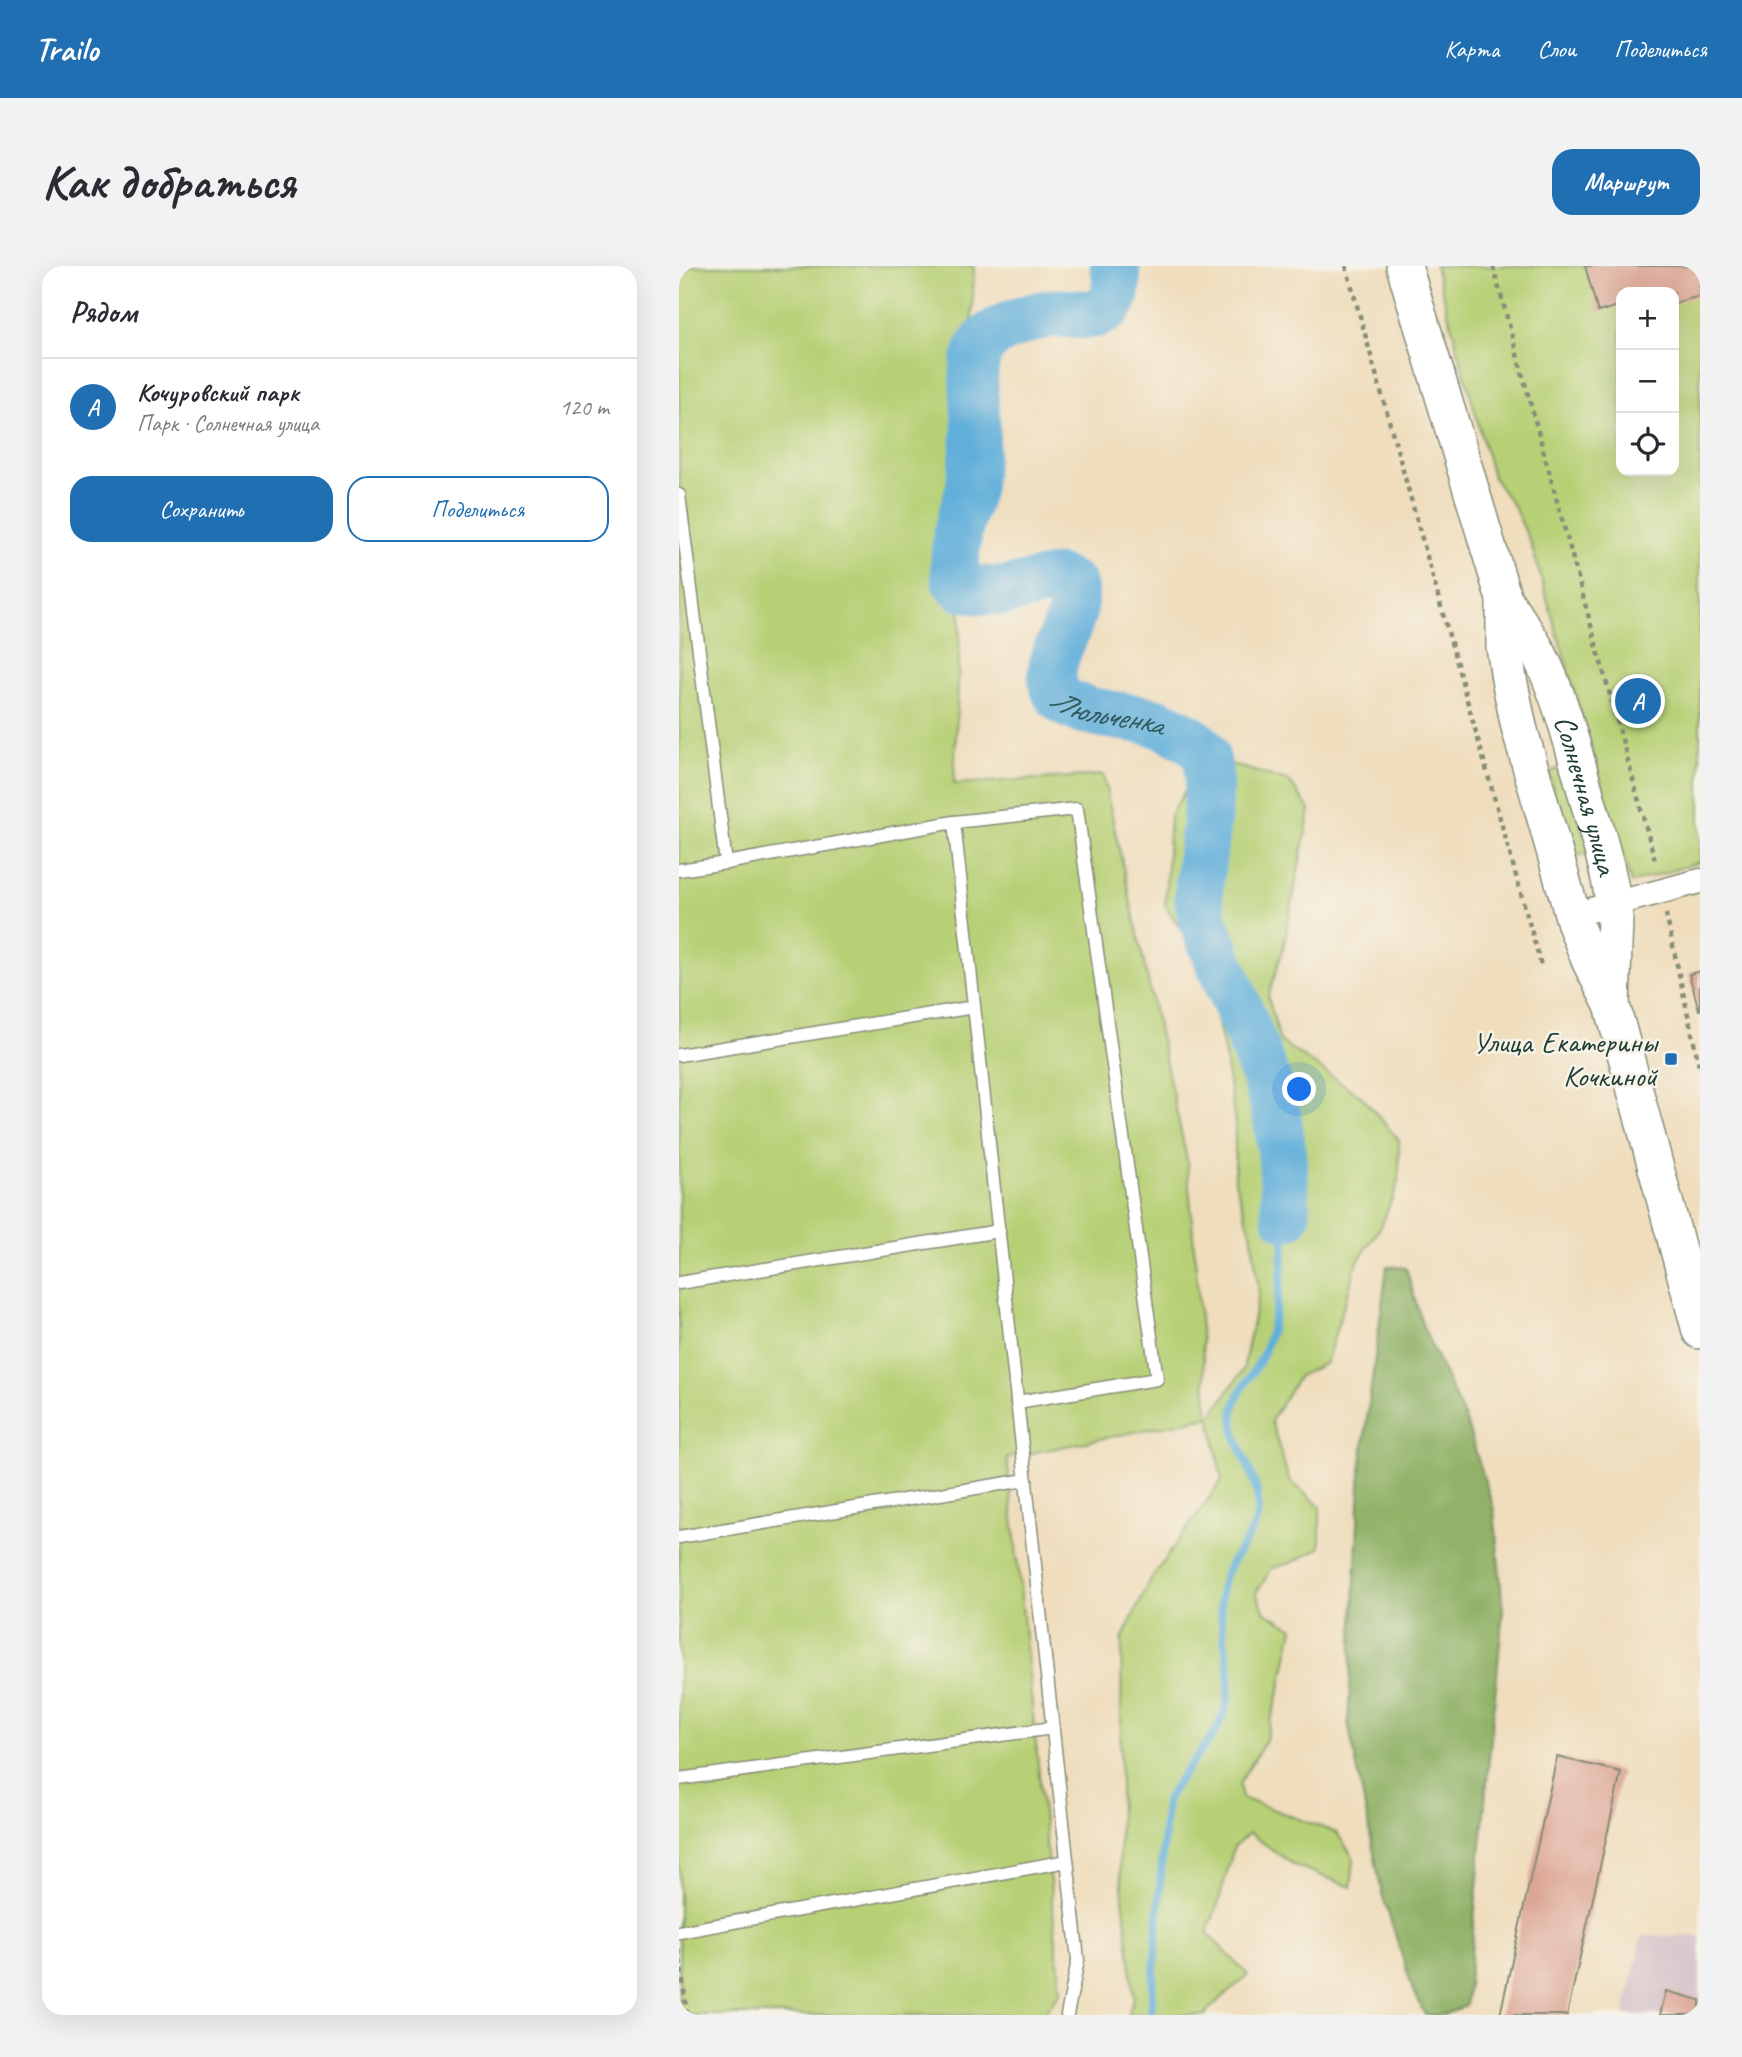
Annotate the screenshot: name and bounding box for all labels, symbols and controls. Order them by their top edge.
text: Trailo [35,28,98,70]
text: Карта [1445,34,1499,64]
text: Слои [1537,34,1576,64]
text: Поделиться [1614,34,1707,64]
button: Маршрут [1552,149,1700,215]
text: Как добраться [42,151,295,213]
map controls [1616,287,1679,476]
button: + [1616,287,1679,350]
text: Рядом [70,293,137,331]
button: − [1616,350,1679,413]
text: Кочуровский парк [137,376,299,409]
text: A [87,393,99,422]
text: 120 m [560,393,609,422]
text: Парк · Солнечная улица [137,409,319,438]
button: locate [1616,413,1679,476]
button: Сохранить [70,476,333,542]
button: Поделиться [347,476,609,542]
pin: A [1615,675,1661,727]
water label: Люльченка [1043,678,1174,746]
street label: Солнечная улица [1546,711,1627,880]
place label: Улица Екатерины Кочкиной [1473,1023,1659,1095]
marker: Улица Екатерины Кочкиной [1663,1051,1679,1067]
your location [1282,1072,1316,1106]

